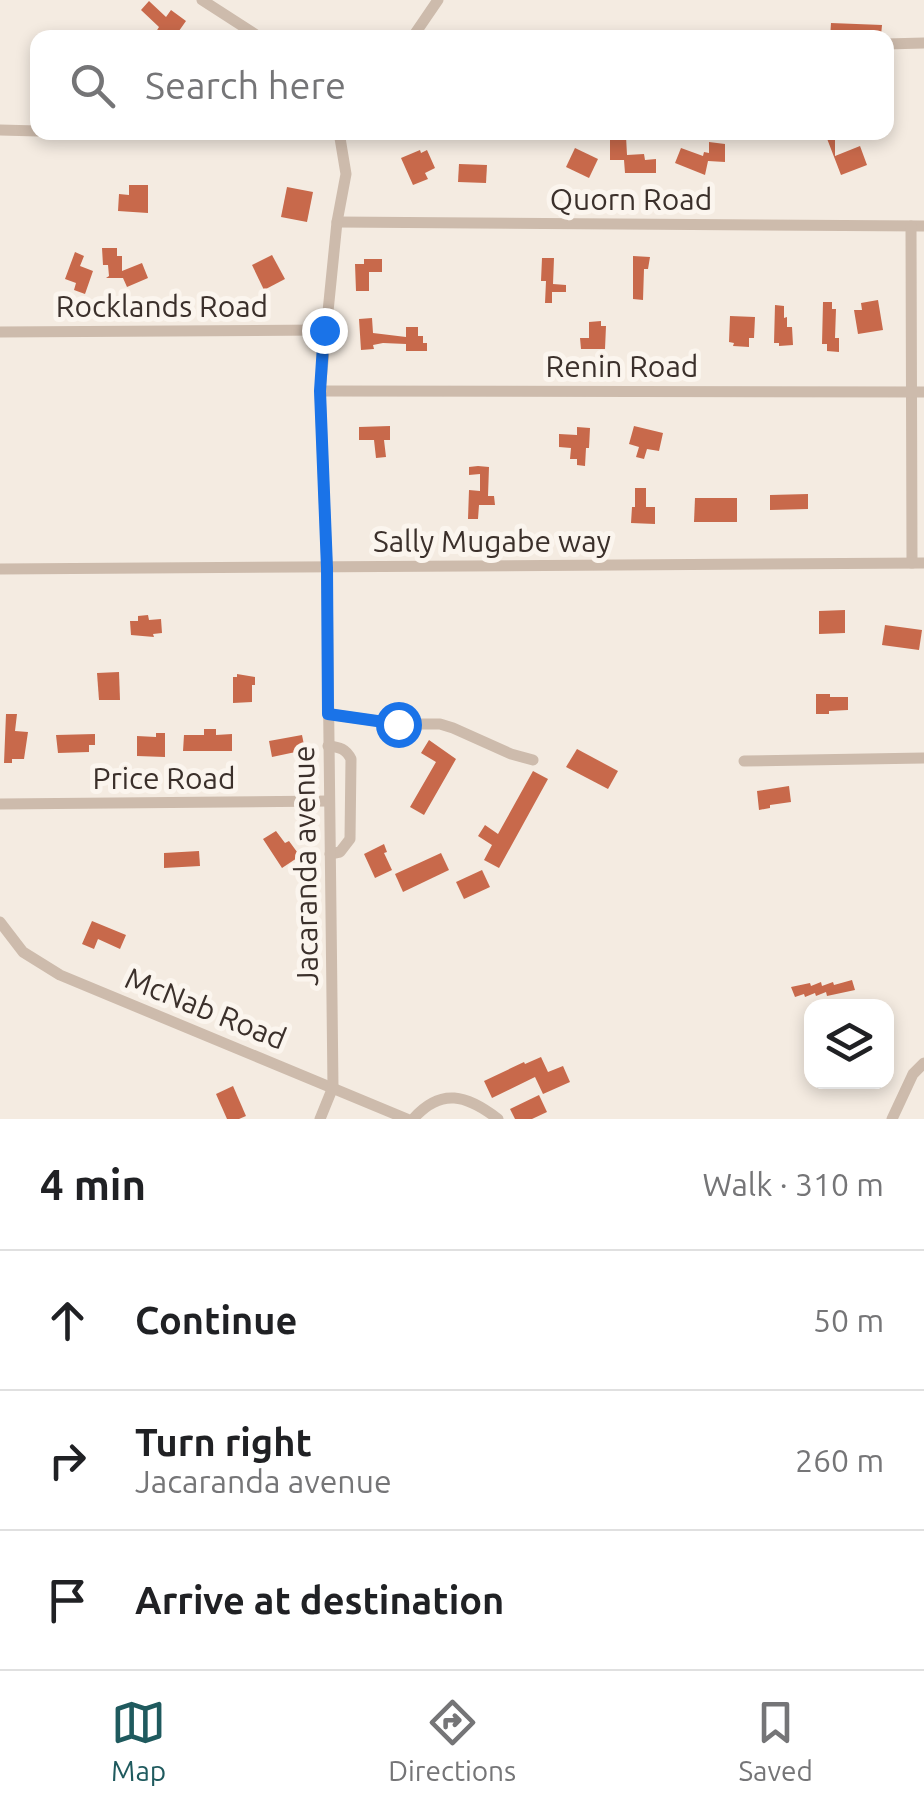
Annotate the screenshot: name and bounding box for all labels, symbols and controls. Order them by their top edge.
search box [30,30,894,140]
icon: search [65,58,120,113]
text: Search here [145,64,346,106]
street label: Quorn Road [550,182,712,216]
street label: Rocklands Road [56,289,268,323]
route end [302,308,348,354]
street label: Renin Road [546,349,698,383]
street label: Sally Mugabe way [373,524,611,558]
route start [376,702,422,748]
street label: Jacaranda avenue [286,745,324,987]
street label: Price Road [92,761,236,795]
street label: McNab Road [121,960,291,1056]
map controls [804,999,894,1089]
button: layers [804,999,894,1089]
text: 4 min [40,1161,146,1208]
text: Walk · 310 m [702,1166,884,1202]
icon: ahead [40,1293,95,1348]
text: Continue [135,1299,297,1341]
text: 50 m [813,1302,884,1338]
text: Turn right [135,1421,312,1463]
icon: right [40,1433,95,1488]
text: 260 m [795,1442,884,1478]
text: Jacaranda avenue [135,1463,392,1499]
icon: arrive [40,1573,95,1628]
text: Arrive at destination [135,1579,504,1621]
tab: Map [111,1695,166,1786]
tab: Directions [388,1695,516,1786]
tab: Saved [738,1695,813,1786]

